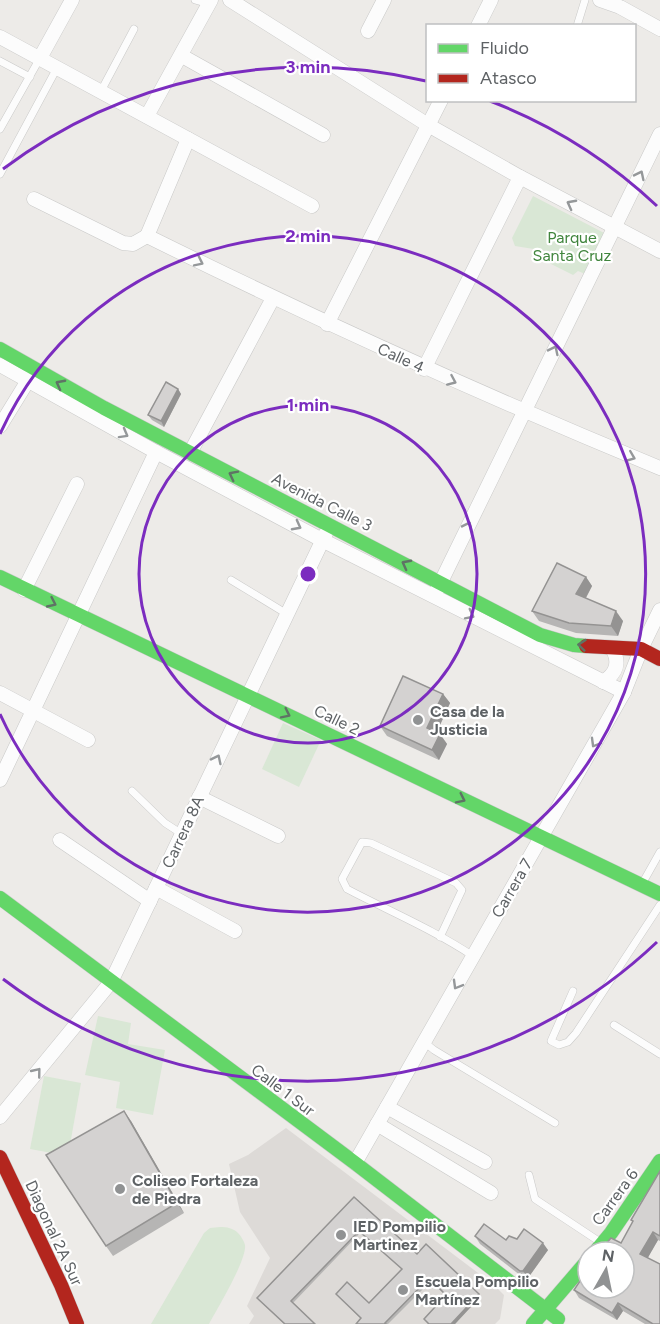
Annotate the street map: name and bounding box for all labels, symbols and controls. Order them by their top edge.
legend [426,24,636,102]
text: Fluido [480,37,529,59]
text: 3 min [286,56,330,78]
text: Atasco [480,67,537,89]
one-way arrow [632,171,644,182]
one-way arrow [567,200,577,211]
text: 2 min [285,225,331,247]
park label: Parque Santa Cruz [533,228,612,265]
one-way arrow [193,255,204,267]
street label: Calle 4 [375,339,427,377]
one-way arrow [547,346,558,357]
one-way arrow [445,374,456,386]
one-way arrow [56,380,67,391]
text: 1 min [287,394,329,416]
one-way arrow [118,427,129,439]
one-way arrow [625,450,636,462]
street label: Avenida Calle 3 [269,469,375,535]
one-way arrow [229,471,239,482]
one-way arrow [290,519,301,530]
one-way arrow [461,521,473,532]
one-way arrow [401,560,412,572]
centre of rings [298,564,318,584]
one-way arrow [46,596,57,608]
one-way arrow [464,608,475,620]
one-way arrow [578,639,587,652]
street label: Calle 2 [311,701,363,739]
place label: Casa de la Justicia [430,702,505,739]
one-way arrow [279,706,290,718]
marker: Casa de la Justicia [411,713,425,727]
one-way arrow [591,736,602,747]
one-way arrow [210,755,221,766]
one-way arrow [455,791,466,803]
street label: Carrera 8A [158,793,208,871]
street label: Carrera 7 [487,855,537,921]
one-way arrow [452,979,464,989]
street label: Calle 1 Sur [248,1060,319,1120]
one-way arrow [30,1068,41,1079]
street label: Carrera 6 [588,1165,642,1229]
place label: Coliseo Fortaleza de Piedra [132,1171,258,1208]
street label: Diagonal 2A Sur [21,1177,87,1289]
marker: Coliseo Fortaleza de Piedra [113,1182,127,1196]
place label: IED Pompilio Martinez [353,1217,446,1254]
marker: IED Pompilio Martinez [334,1228,348,1242]
north arrow [576,1240,636,1300]
text: N [601,1245,616,1266]
place label: Escuela Pompilio Martínez [415,1272,539,1309]
marker: Escuela Pompilio Martínez [396,1283,410,1297]

